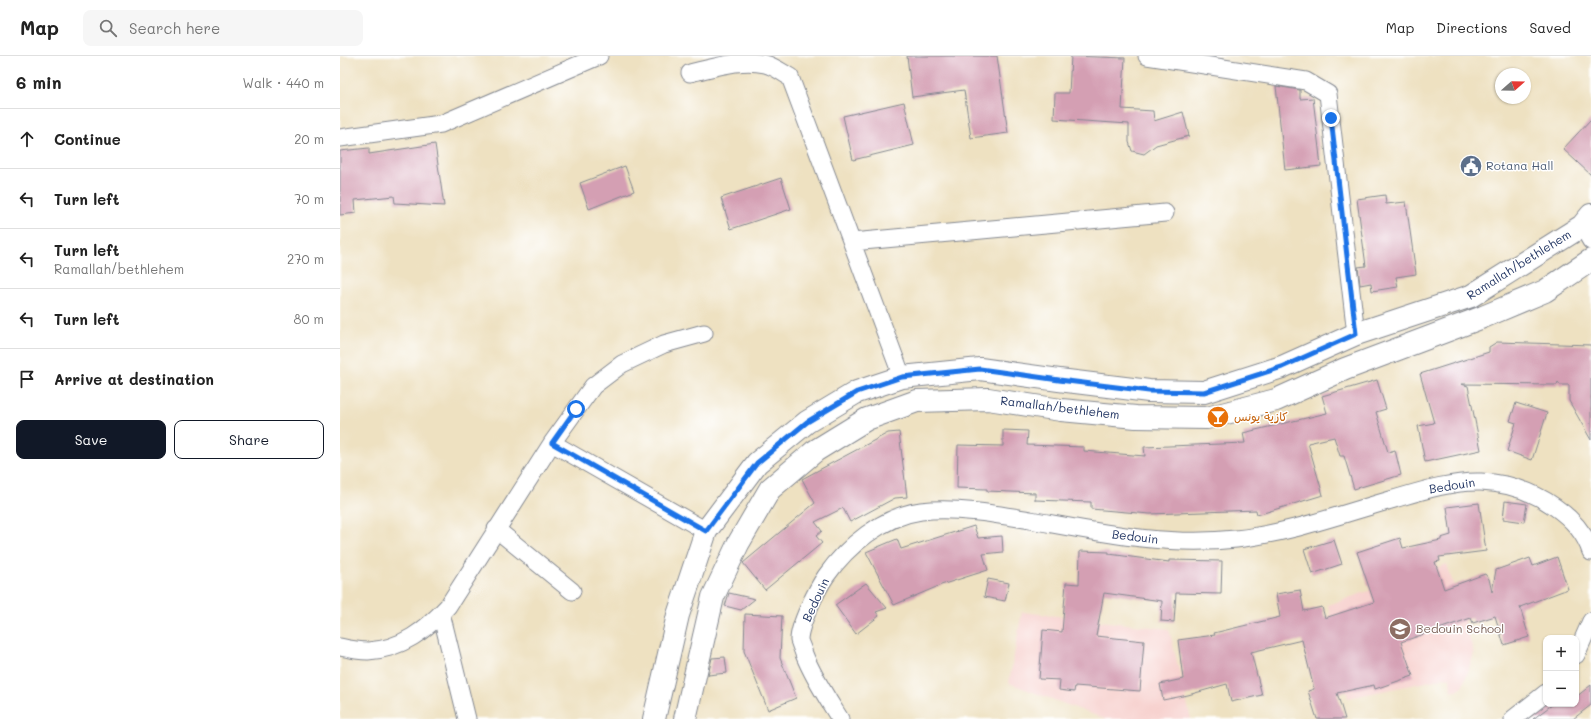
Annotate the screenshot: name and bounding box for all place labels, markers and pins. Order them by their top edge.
public building icon: Rotana Hall [1458,153,1484,179]
place label: Rotana Hall [1486,157,1554,173]
bar icon: كازية يونس [1205,404,1231,430]
place label: كازية يونس [1234,408,1288,424]
school or university icon: Bedouin School [1387,616,1413,642]
place label: Bedouin School [1416,620,1504,636]

